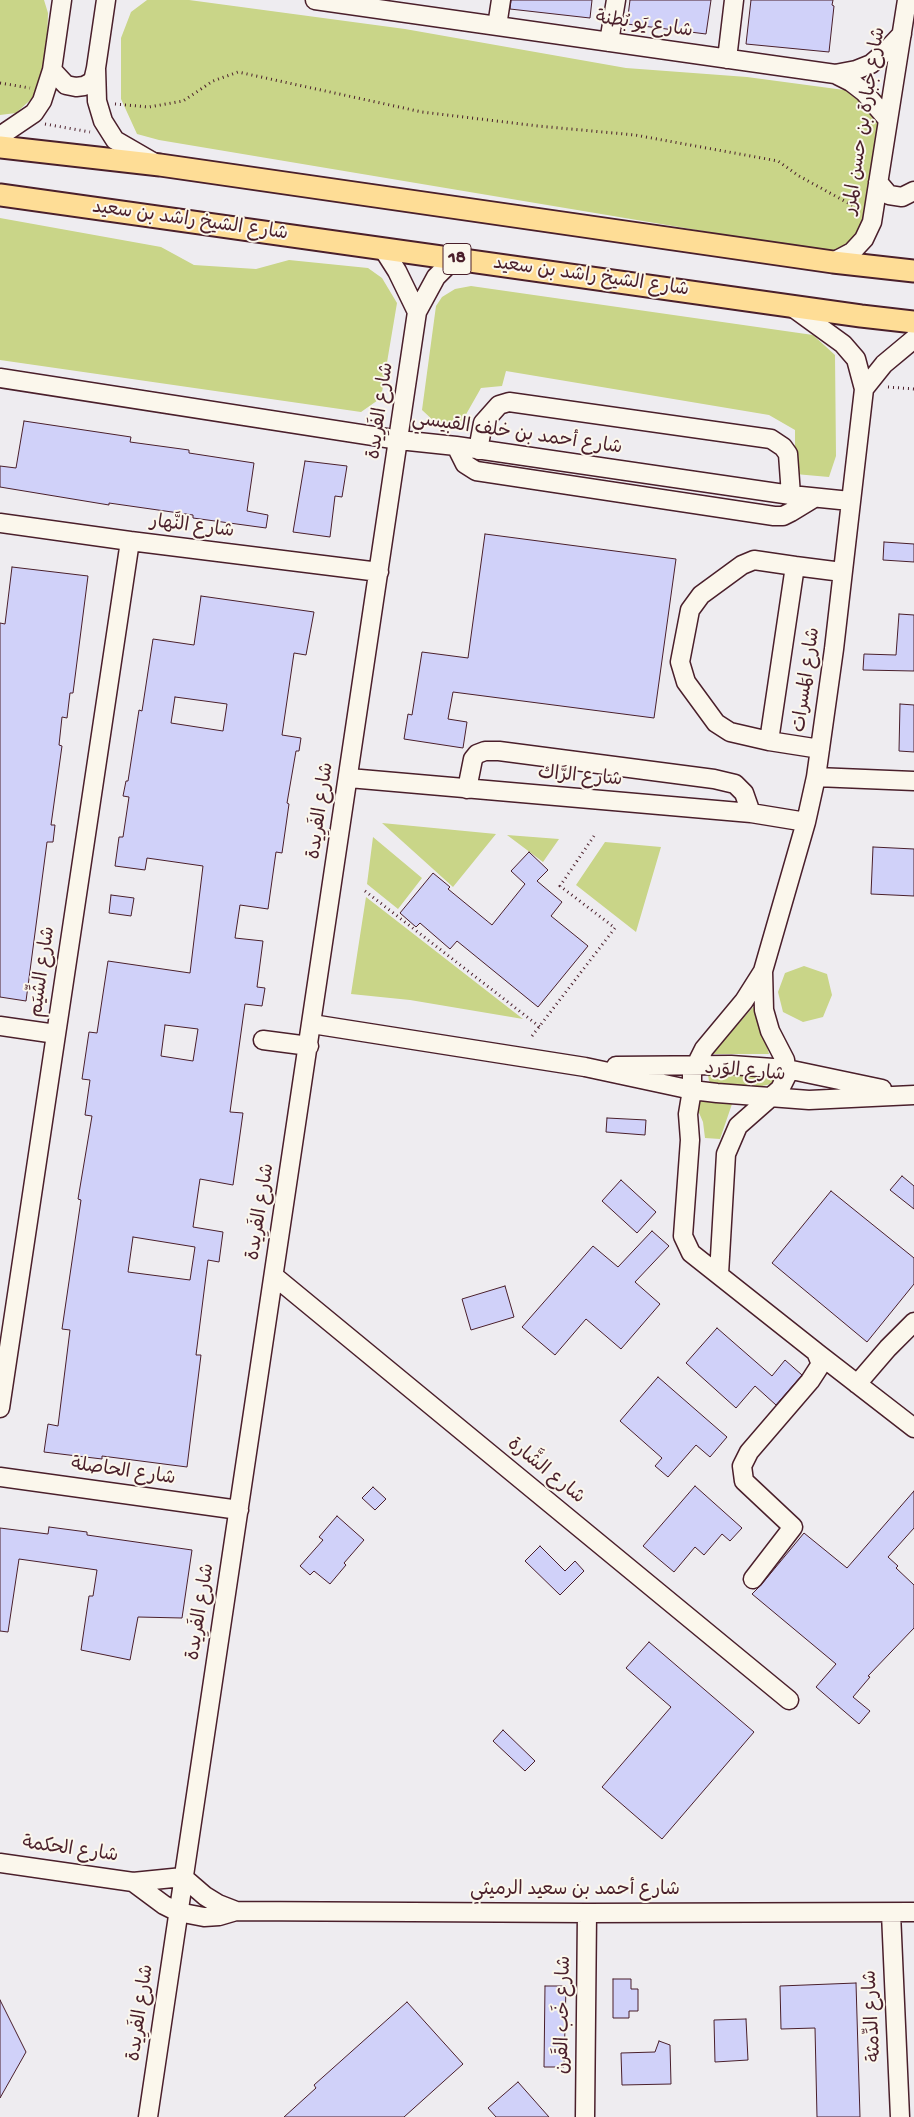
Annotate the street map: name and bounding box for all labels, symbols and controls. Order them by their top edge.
street label: شارع يَو بُطنة [594,8,694,44]
street label: شارع جبارة بن حسن المرر [840,26,892,216]
street label: شارع الشيخ راشد بن سعيد [91,197,289,247]
road number: 18 [443,243,471,274]
street label: شارع الشيخ راشد بن سعيد [492,253,690,303]
street label: شارع الفَرِيدة [364,361,400,461]
street label: شارع أحمد بن خلف القبيسي [410,409,624,461]
street label: شارع النَّهار [149,512,235,544]
street label: شارع المَسرات [789,626,827,734]
street label: شارع الفَرِيدة [304,761,340,861]
street label: شارع الرَّاك [537,763,623,793]
street label: شارع الشِّيَم [26,925,62,1019]
street label: شارع الوَرد [704,1058,786,1088]
street label: شارع الفَرِيدة [243,1162,281,1262]
street label: شارع الشَّارة [502,1434,588,1510]
street label: شارع الحاصلة [69,1454,177,1492]
street label: شارع الفَرِيدة [183,1562,221,1662]
street label: شارع الحكمة [21,1833,119,1869]
street label: شارع أحمد بن سعيد الرميثي [470,1880,680,1902]
street label: شارع خَب القَرن [553,1956,577,2074]
street label: شارع الفَرِيدة [124,1963,160,2063]
street label: شارع الدِّمثة [860,1969,888,2063]

